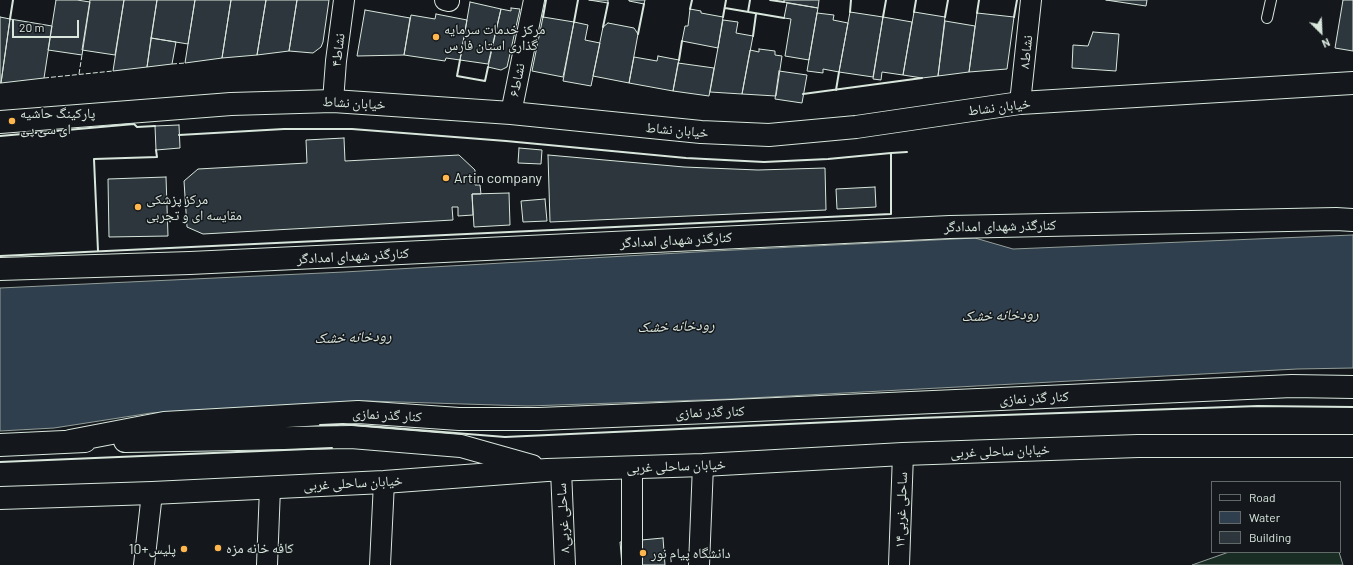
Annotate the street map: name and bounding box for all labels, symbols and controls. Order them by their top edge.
scale bar [14,12,81,38]
north arrow [1301,12,1341,52]
text: 20 m [19,20,45,34]
place label: مرکز خدمات سرمایه گذاری استان فارس [444,21,545,54]
street label: نشاط۴ [328,32,348,68]
marker: مرکز خدمات سرمایه گذاری استان فارس [431,32,441,42]
street label: نشاط۸ [1016,34,1036,70]
text: N [1320,36,1332,51]
street label: نشاط۶ [506,62,528,98]
street label: خیابان نشاط [322,93,386,113]
street label: خیابان نشاط [967,95,1031,119]
place label: پارکینگ حاشیه ای سی پی [20,105,95,138]
marker: پارکینگ حاشیه ای سی پی [7,116,17,126]
street label: خیابان نشاط [645,119,709,141]
place label: Artin company [454,170,542,186]
marker: Artin company [441,173,451,183]
place label: مرکز پزشکی مقایسه ای و تجربی [146,191,242,224]
marker: مرکز پزشکی مقایسه ای و تجربی [133,202,143,212]
street label: کنارگذر شهدای امدادگر [944,217,1056,235]
street label: کنارگذر شهدای امدادگر [619,229,733,251]
street label: کنارگذر شهدای امدادگر [296,245,410,267]
water label: رودخانه خشک [961,305,1039,325]
water label: رودخانه خشک [637,316,715,336]
water label: رودخانه خشک [314,327,392,347]
street label: کنار گذر نمازی [999,388,1069,408]
street label: کنار گذر نمازی [675,402,745,422]
street label: کنار گذر نمازی [352,405,422,425]
street label: خیابان ساحلی غربی [950,441,1050,461]
street label: خیابان ساحلی غربی [626,456,726,476]
street label: خیابان ساحلی غربی [303,472,403,494]
street label: ساحلی غربی۱۴ [891,472,911,548]
legend [1211,481,1341,553]
street label: ساحلی غربی۸ [553,483,573,553]
text: Road [1249,490,1276,504]
text: Water [1249,510,1280,524]
text: Building [1249,530,1291,544]
place label: کافه خانه مزه [226,540,294,556]
place label: پلیس+10 [129,541,176,557]
marker: کافه خانه مزه [213,543,223,553]
marker: پلیس+10 [179,544,189,554]
place label: دانشگاه پیام نور [651,545,731,561]
marker: دانشگاه پیام نور [638,548,648,558]

